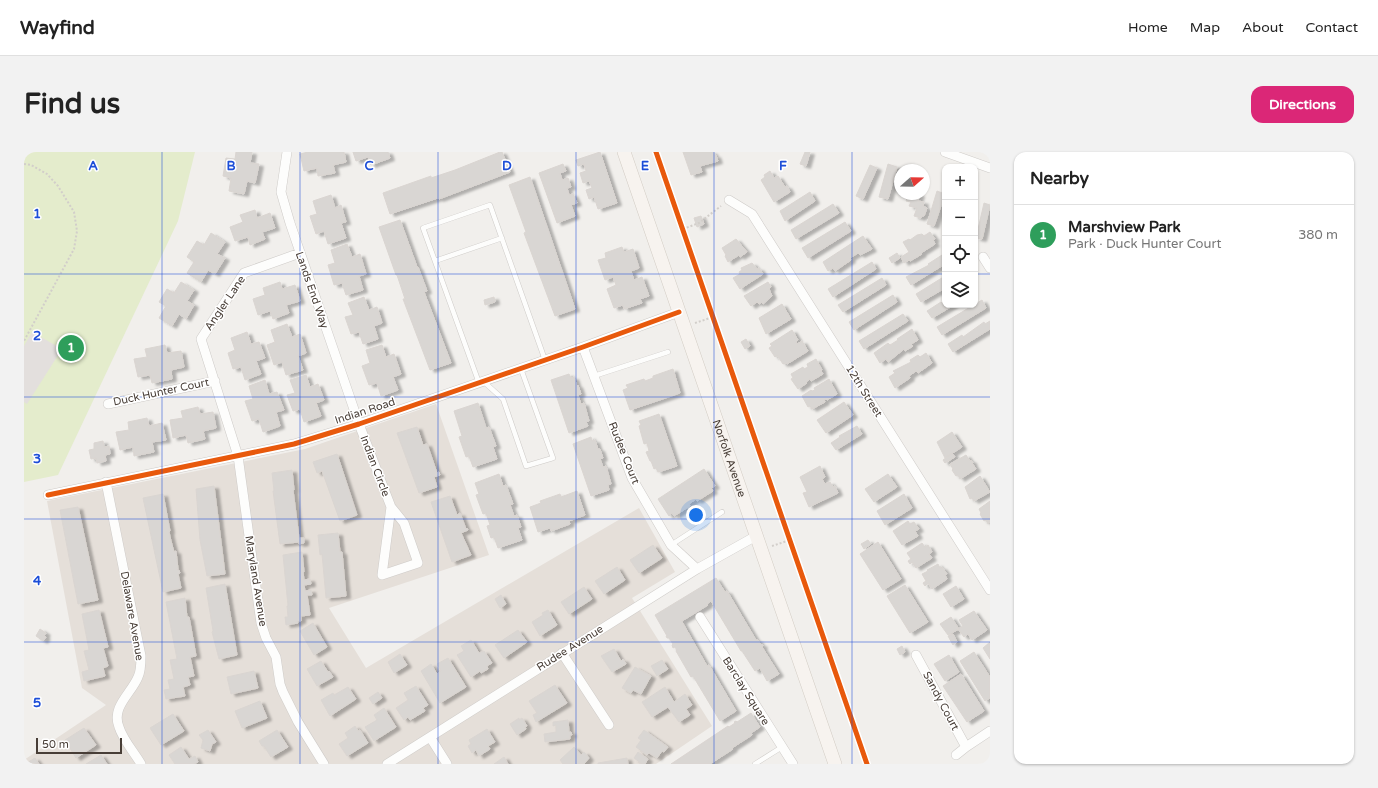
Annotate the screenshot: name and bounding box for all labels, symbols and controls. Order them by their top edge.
text: Wayfind [20,17,95,39]
text: Home [1128,19,1168,36]
text: Map [1190,19,1220,36]
text: About [1242,19,1284,36]
text: Contact [1306,19,1358,36]
button: Directions [1251,86,1354,123]
text: Find us [24,87,120,121]
text: A [88,158,98,174]
text: B [226,158,236,174]
text: C [364,158,374,174]
text: D [502,158,512,174]
text: E [641,158,649,174]
text: F [779,158,787,174]
north arrow [894,164,930,200]
map controls [942,164,978,308]
button: + [942,164,978,200]
text: Nearby [1030,168,1089,189]
button: − [942,200,978,236]
text: 1 [33,206,41,222]
text: Marshview Park [1068,218,1181,236]
text: 1 [1039,227,1047,243]
text: 380 m [1298,227,1338,243]
button: locate [942,236,978,272]
text: Park · Duck Hunter Court [1068,236,1221,252]
street label: Lands End Way [293,250,331,330]
button: layers [942,272,978,308]
street label: Angler Lane [202,273,248,333]
text: 2 [33,328,41,344]
pin: 1 [58,333,84,363]
street label: 12th Street [843,363,885,419]
street label: Duck Hunter Court [112,375,210,409]
street label: Indian Road [333,395,397,427]
street label: Norfolk Avenue [710,418,749,499]
street label: Rudee Court [606,420,642,486]
street label: Indian Circle [357,434,393,498]
text: 3 [33,451,41,467]
your location [686,505,706,525]
street label: Maryland Avenue [242,535,270,627]
street label: Delaware Avenue [118,570,146,662]
text: 4 [33,573,42,589]
street label: Rudee Avenue [534,622,606,674]
street label: Barclay Square [720,654,772,728]
street label: Sandy Court [920,669,962,733]
text: 5 [33,695,41,711]
scale bar [36,736,122,755]
text: 50 m [42,738,69,751]

